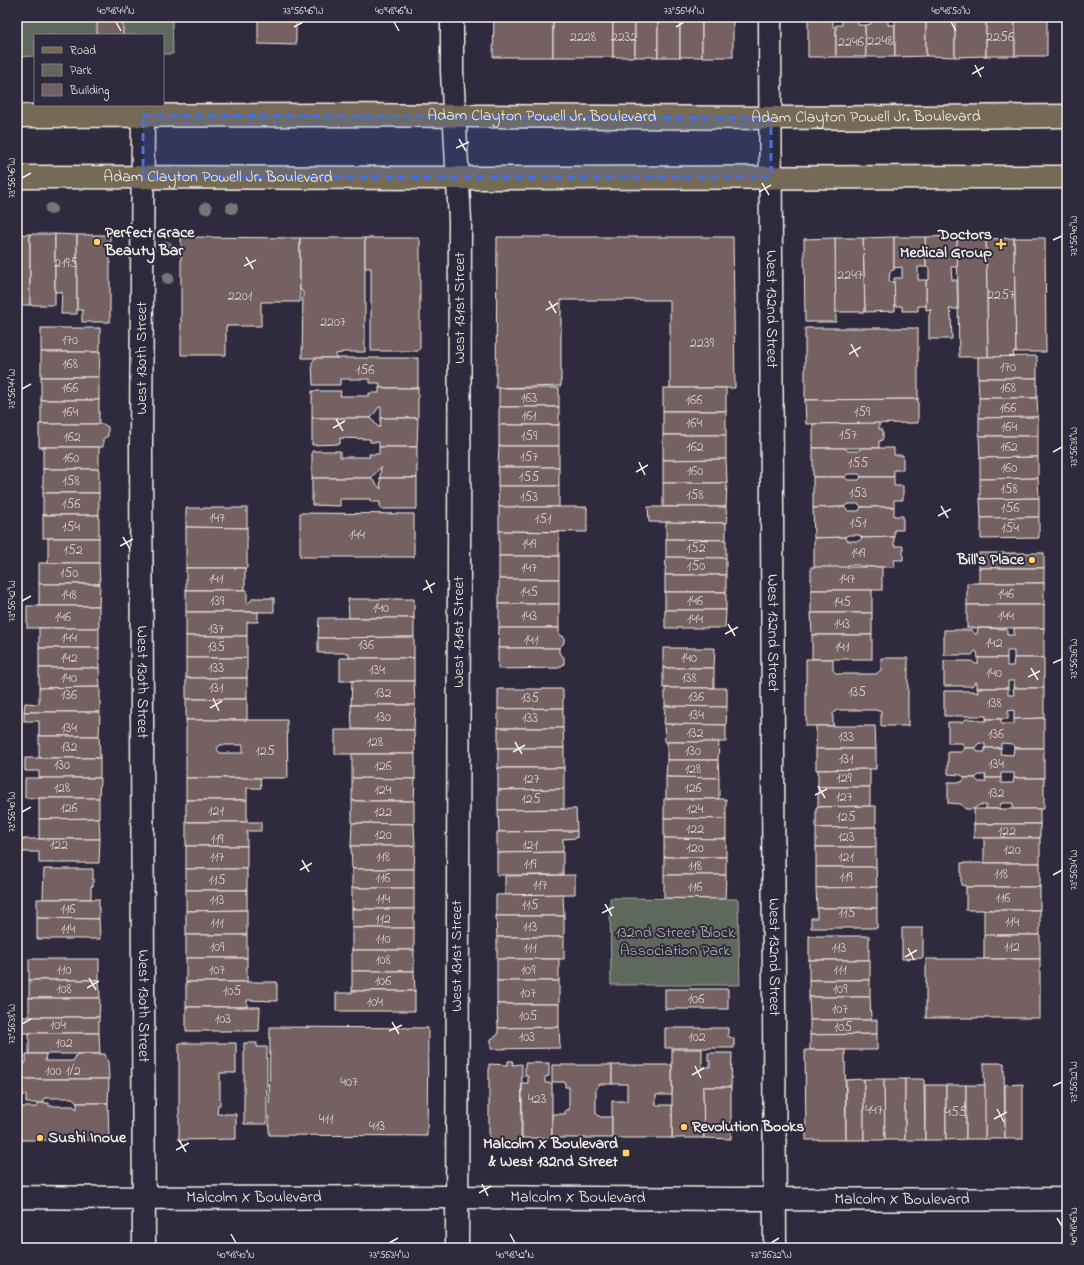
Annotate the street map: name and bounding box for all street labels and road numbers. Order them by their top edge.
street label: Adam Clayton Powell Jr. Boulevard [427,104,657,129]
street label: Adam Clayton Powell Jr. Boulevard [751,105,981,130]
street label: Adam Clayton Powell Jr. Boulevard [103,165,333,190]
street label: West 132nd Street [759,250,783,369]
street label: West 131st Street [448,252,472,364]
street label: West 130th Street [130,301,154,415]
street label: West 132nd Street [760,574,785,693]
street label: West 131st Street [447,576,471,688]
street label: West 130th Street [130,625,154,739]
street label: West 132nd Street [762,898,786,1017]
street label: West 131st Street [445,900,469,1012]
street label: West 130th Street [131,949,155,1063]
street label: Malcolm X Boulevard [186,1185,322,1210]
street label: Malcolm X Boulevard [510,1185,646,1210]
street label: Malcolm X Boulevard [834,1187,970,1212]

